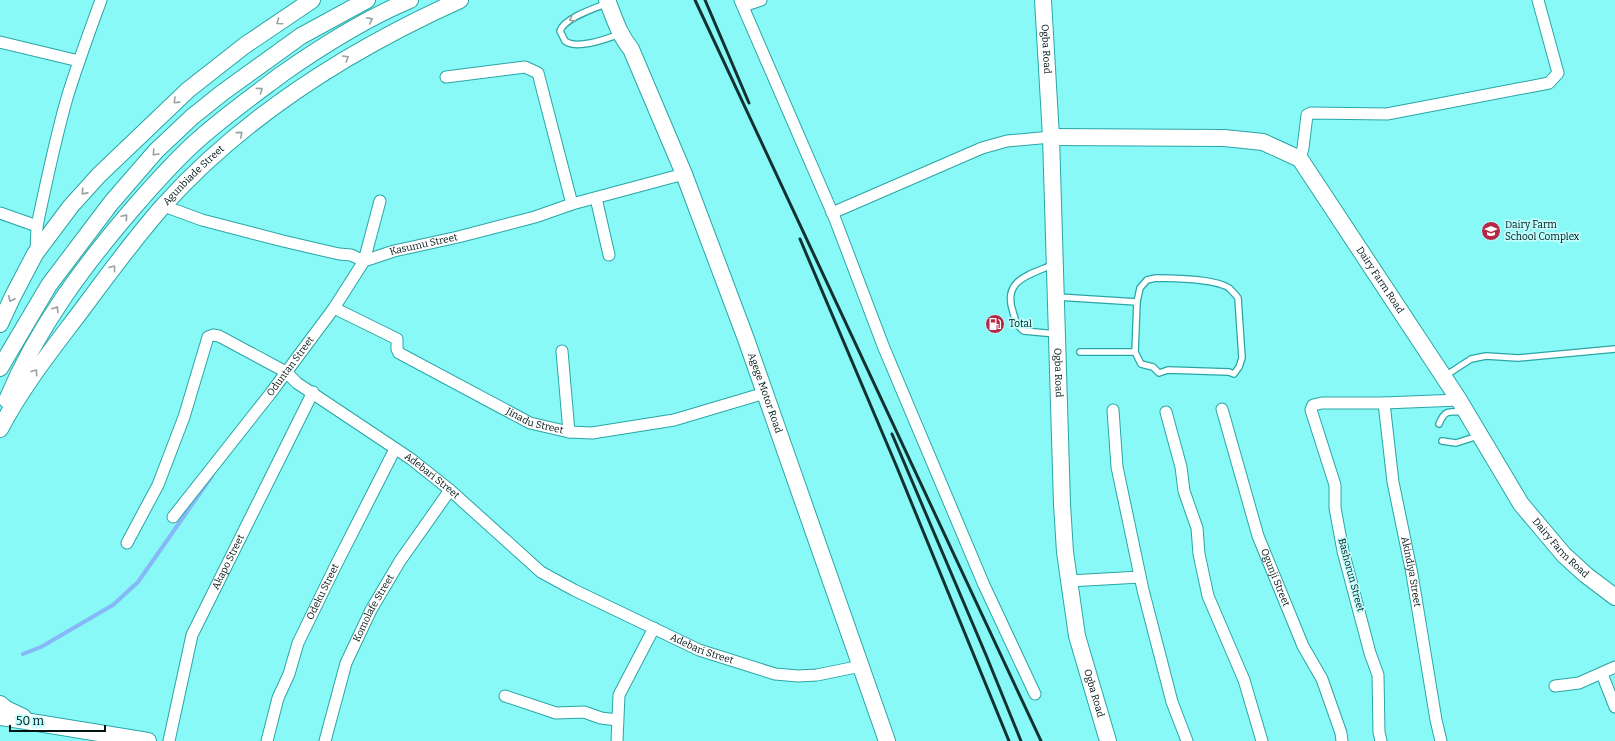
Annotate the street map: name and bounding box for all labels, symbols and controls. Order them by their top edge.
one-way arrow [569,14,577,22]
one-way arrow [276,17,283,25]
one-way arrow [366,17,373,25]
street label: Ogba Road [1038,24,1053,74]
one-way arrow [342,56,349,63]
one-way arrow [256,88,263,95]
one-way arrow [173,96,181,104]
one-way arrow [236,131,243,138]
street label: Agunbiade Street [161,143,227,208]
one-way arrow [152,148,159,156]
one-way arrow [81,187,88,195]
one-way arrow [121,214,128,222]
place label: Dairy Farm School Complex [1505,219,1580,243]
school or university icon: Dairy Farm School Complex [1480,220,1502,242]
street label: Kasumu Street [388,231,459,258]
street label: Dairy Farm Road [1354,244,1406,316]
one-way arrow [108,266,115,273]
one-way arrow [8,295,16,303]
one-way arrow [51,306,59,313]
fuel station icon: Total [984,313,1006,335]
place label: Total [1009,318,1032,330]
street label: Oduntan Street [264,334,317,399]
street label: Ogba Road [1051,348,1065,398]
street label: Agege Motor Road [745,351,785,435]
one-way arrow [30,370,37,377]
street label: Jinadu Street [503,405,565,437]
street label: Adebari Street [402,450,462,502]
street label: Dairy Farm Road [1530,516,1591,581]
street label: Akapo Street [210,532,247,591]
street label: Akindiya Street [1398,535,1423,608]
street label: Bashorun Street [1335,537,1367,613]
street label: Ogunji Street [1258,547,1292,609]
street label: Odeku Street [304,561,342,622]
street label: Komolafe Street [351,572,397,644]
street label: Adebari Street [668,631,735,667]
street label: Ogba Road [1081,668,1107,719]
scale bar [10,707,105,733]
text: 50 m [16,714,45,728]

